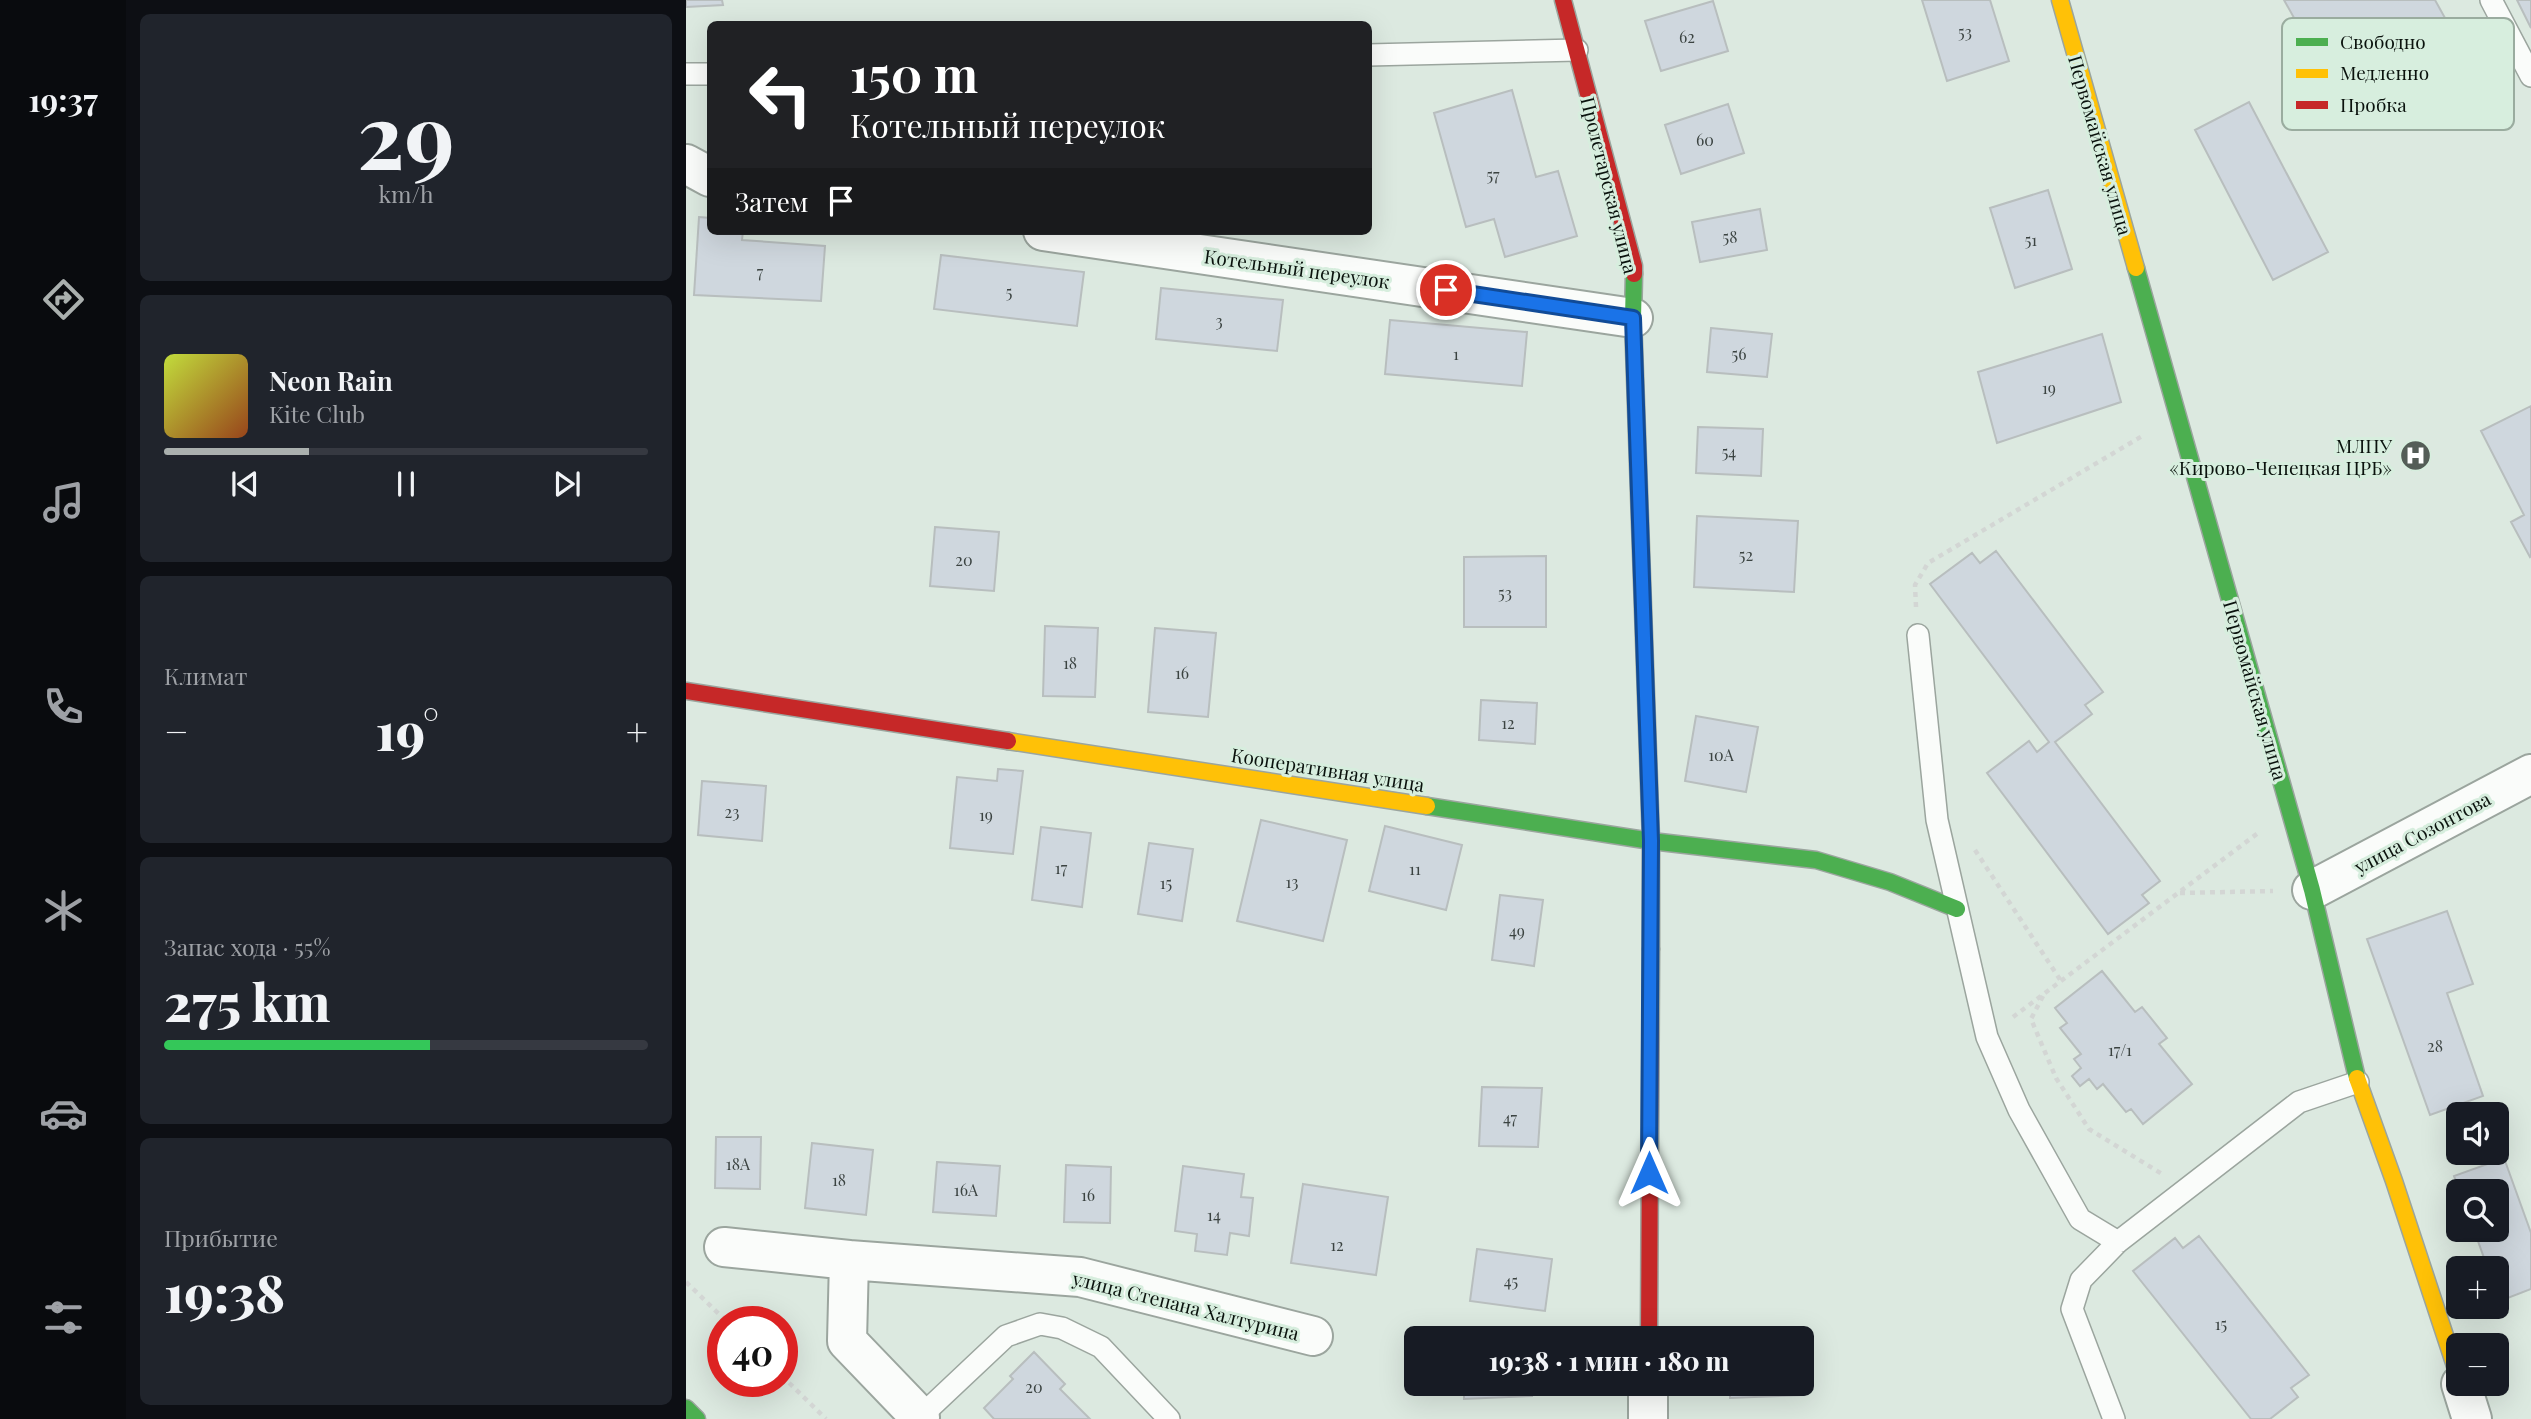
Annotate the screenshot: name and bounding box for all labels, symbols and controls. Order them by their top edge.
legend [2282,18,2514,130]
house number: 53 [1958,21,1972,42]
house number: 62 [1679,26,1695,47]
text: Свободно [2340,28,2426,54]
text: 150 m [850,40,978,105]
icon: left [735,49,826,140]
street label: Первомайская улица [2063,52,2139,239]
text: Медленно [2340,59,2429,85]
text: 29 [357,72,455,193]
text: 19:37 [28,77,98,120]
text: Пробка [2340,91,2407,117]
street label: Пролетарская улица [1575,94,1645,277]
text: Котельный переулок [850,103,1165,146]
house number: 60 [1696,129,1714,150]
house number: 57 [1486,164,1500,185]
text: km/h [378,178,434,209]
icon: arrive [822,182,860,220]
text: Затем [735,184,808,219]
house number: 58 [1723,226,1737,247]
house number: 51 [2025,229,2037,250]
street label: Котельный переулок [1203,242,1392,294]
pin [1416,260,1476,320]
house number: 7 [757,261,764,282]
icon: arrive [1427,271,1465,309]
icon: directions [39,275,88,324]
house number: 5 [1006,281,1012,302]
house number: 3 [1215,310,1223,331]
house number: 1 [1453,343,1459,364]
house number: 56 [1732,343,1746,364]
text: Neon Rain [269,363,393,398]
house number: 19 [2042,377,2056,398]
text: Kite Club [269,398,365,429]
place label: МЛПУ «Кирово-Чепецкая ЦРБ» [2169,432,2393,480]
hospital icon: МЛПУ «Кирово-Чепецкая ЦРБ» [2398,439,2432,473]
house number: 54 [1722,441,1736,462]
icon: previous [226,465,264,503]
icon: pause [387,465,425,503]
icon: next [548,465,586,503]
icon: music [39,478,88,527]
house number: 52 [1739,544,1753,565]
house number: 20 [955,549,973,570]
house number: 53 [1498,582,1512,603]
street label: Первомайская улица [2218,597,2294,784]
house number: 18 [1063,652,1077,673]
text: Климат [164,660,247,691]
house number: 16 [1175,662,1189,683]
icon: phone [39,682,88,731]
text: 19° [376,695,439,764]
text: − [164,705,189,756]
text: + [626,705,648,756]
house number: 12 [1501,712,1515,733]
street label: Кооперативная улица [1230,741,1427,797]
house number: 10А [1708,744,1735,765]
street label: улица Созонтова [2348,785,2495,879]
house number: 23 [725,801,739,822]
house number: 19 [979,804,993,825]
house number: 17 [1055,857,1068,878]
house number: 11 [1409,858,1421,879]
house number: 13 [1286,871,1298,892]
house number: 15 [1160,872,1172,893]
icon: climate [39,886,88,935]
house number: 49 [1509,920,1525,941]
text: Запас хода · 55% [164,931,330,962]
text: 275 km [164,966,330,1035]
house number: 28 [2427,1035,2443,1056]
house number: 17/1 [2108,1039,2132,1060]
icon: car [39,1089,88,1138]
map controls [2446,1102,2509,1396]
button: sound [2446,1102,2509,1165]
house number: 47 [1503,1107,1518,1128]
position arrow [1612,1136,1686,1210]
house number: 18А [726,1153,751,1174]
house number: 18 [832,1169,846,1190]
house number: 16А [954,1179,979,1200]
button: search [2446,1179,2509,1242]
house number: 16 [1081,1184,1095,1205]
house number: 14 [1207,1204,1221,1225]
text: Прибытие [164,1222,278,1253]
house number: 12 [1330,1234,1344,1255]
button: + [2446,1256,2509,1319]
text: 19:38 [164,1257,285,1326]
street label: улица Степана Халтурина [1069,1264,1302,1346]
house number: 45 [1504,1270,1518,1291]
icon: filters [39,1293,88,1342]
speed limit sign: 40 [707,1306,798,1397]
house number: 15 [2215,1313,2227,1334]
button: − [2446,1333,2509,1396]
text: 19:38 · 1 мин · 180 m [1489,1343,1729,1378]
house number: 20 [1025,1376,1043,1397]

